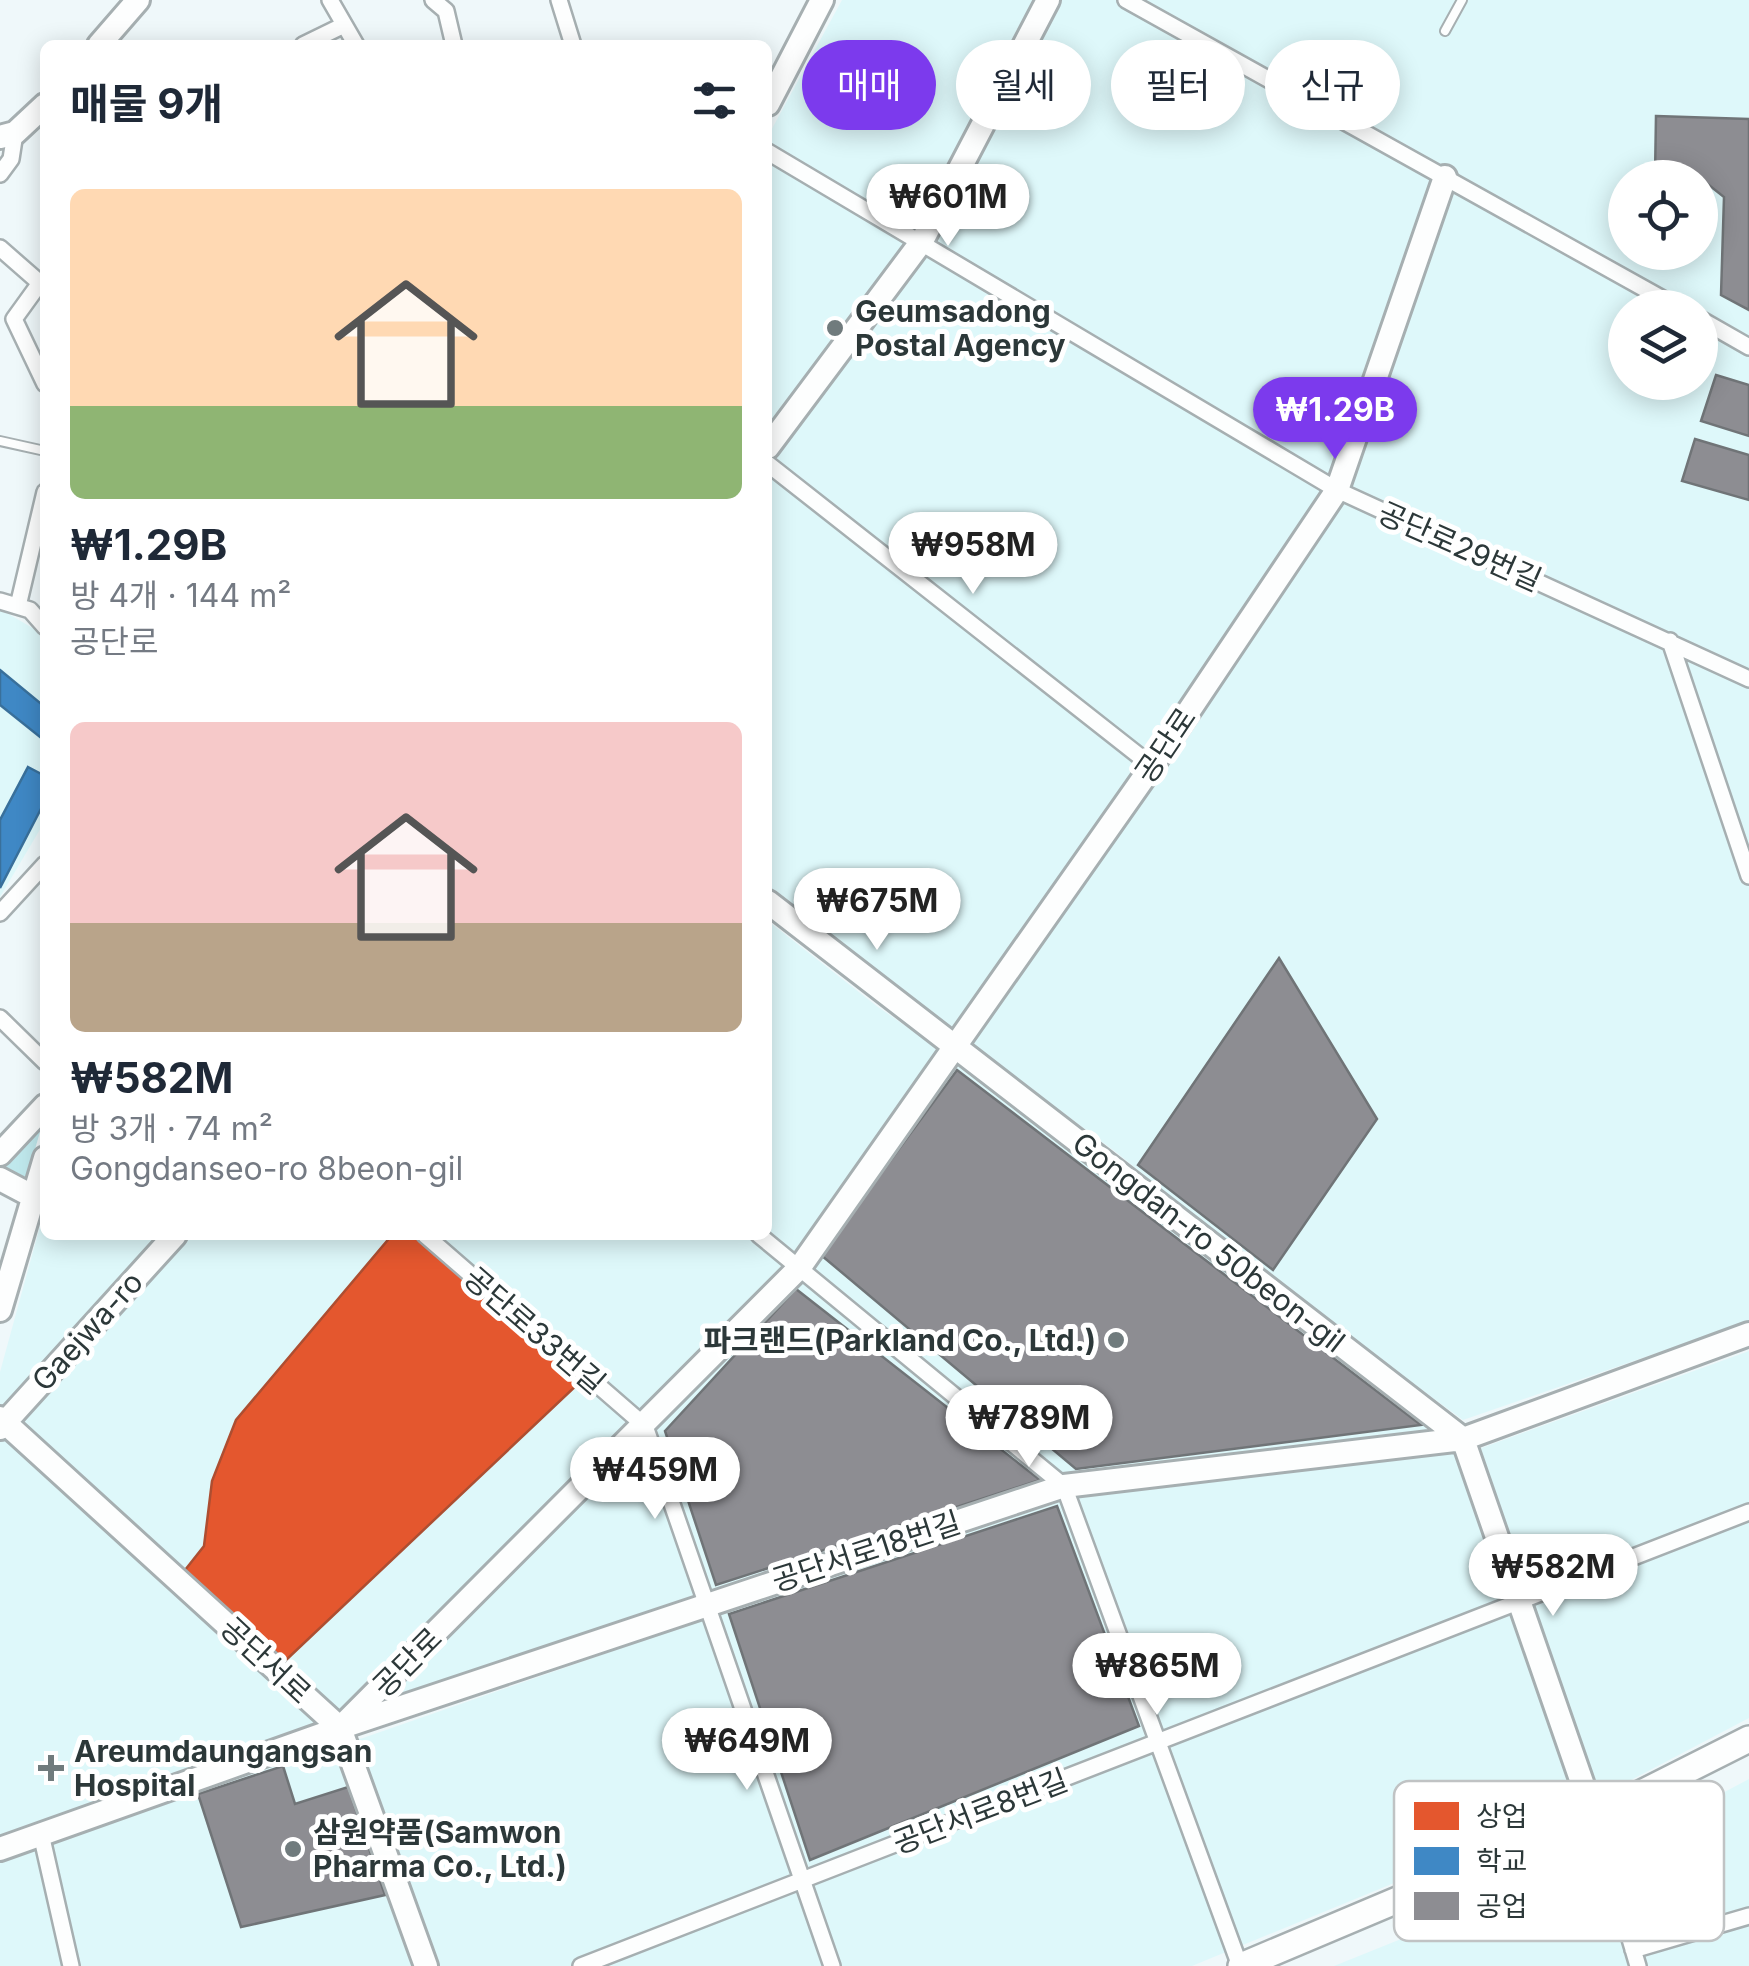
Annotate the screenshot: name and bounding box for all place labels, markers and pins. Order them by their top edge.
pin: ₩601M [878,164,1018,249]
place label: Geumsadong Postal Agency [855,293,1066,363]
marker: Geumsadong Postal Agency [824,317,846,339]
pin: ₩1.29B [1254,377,1416,462]
pin: ₩958M [903,512,1043,597]
pin: ₩675M [807,868,947,953]
place label: 파크랜드(Parkland Co., Ltd.) [703,1322,1096,1358]
marker: 파크랜드(Parkland Co., Ltd.) [1105,1329,1127,1351]
pin: ₩789M [959,1385,1099,1470]
pin: ₩459M [585,1437,725,1522]
pin: ₩582M [1483,1534,1623,1619]
pin: ₩865M [1087,1633,1227,1718]
pin: ₩649M [677,1708,817,1793]
place label: Areumdaungangsan Hospital [74,1733,372,1803]
marker: Areumdaungangsan Hospital [38,1755,64,1781]
place label: 삼원약품(Samwon Pharma Co., Ltd.) [313,1814,567,1884]
marker: 삼원약품(Samwon Pharma Co., Ltd.) [282,1838,304,1860]

